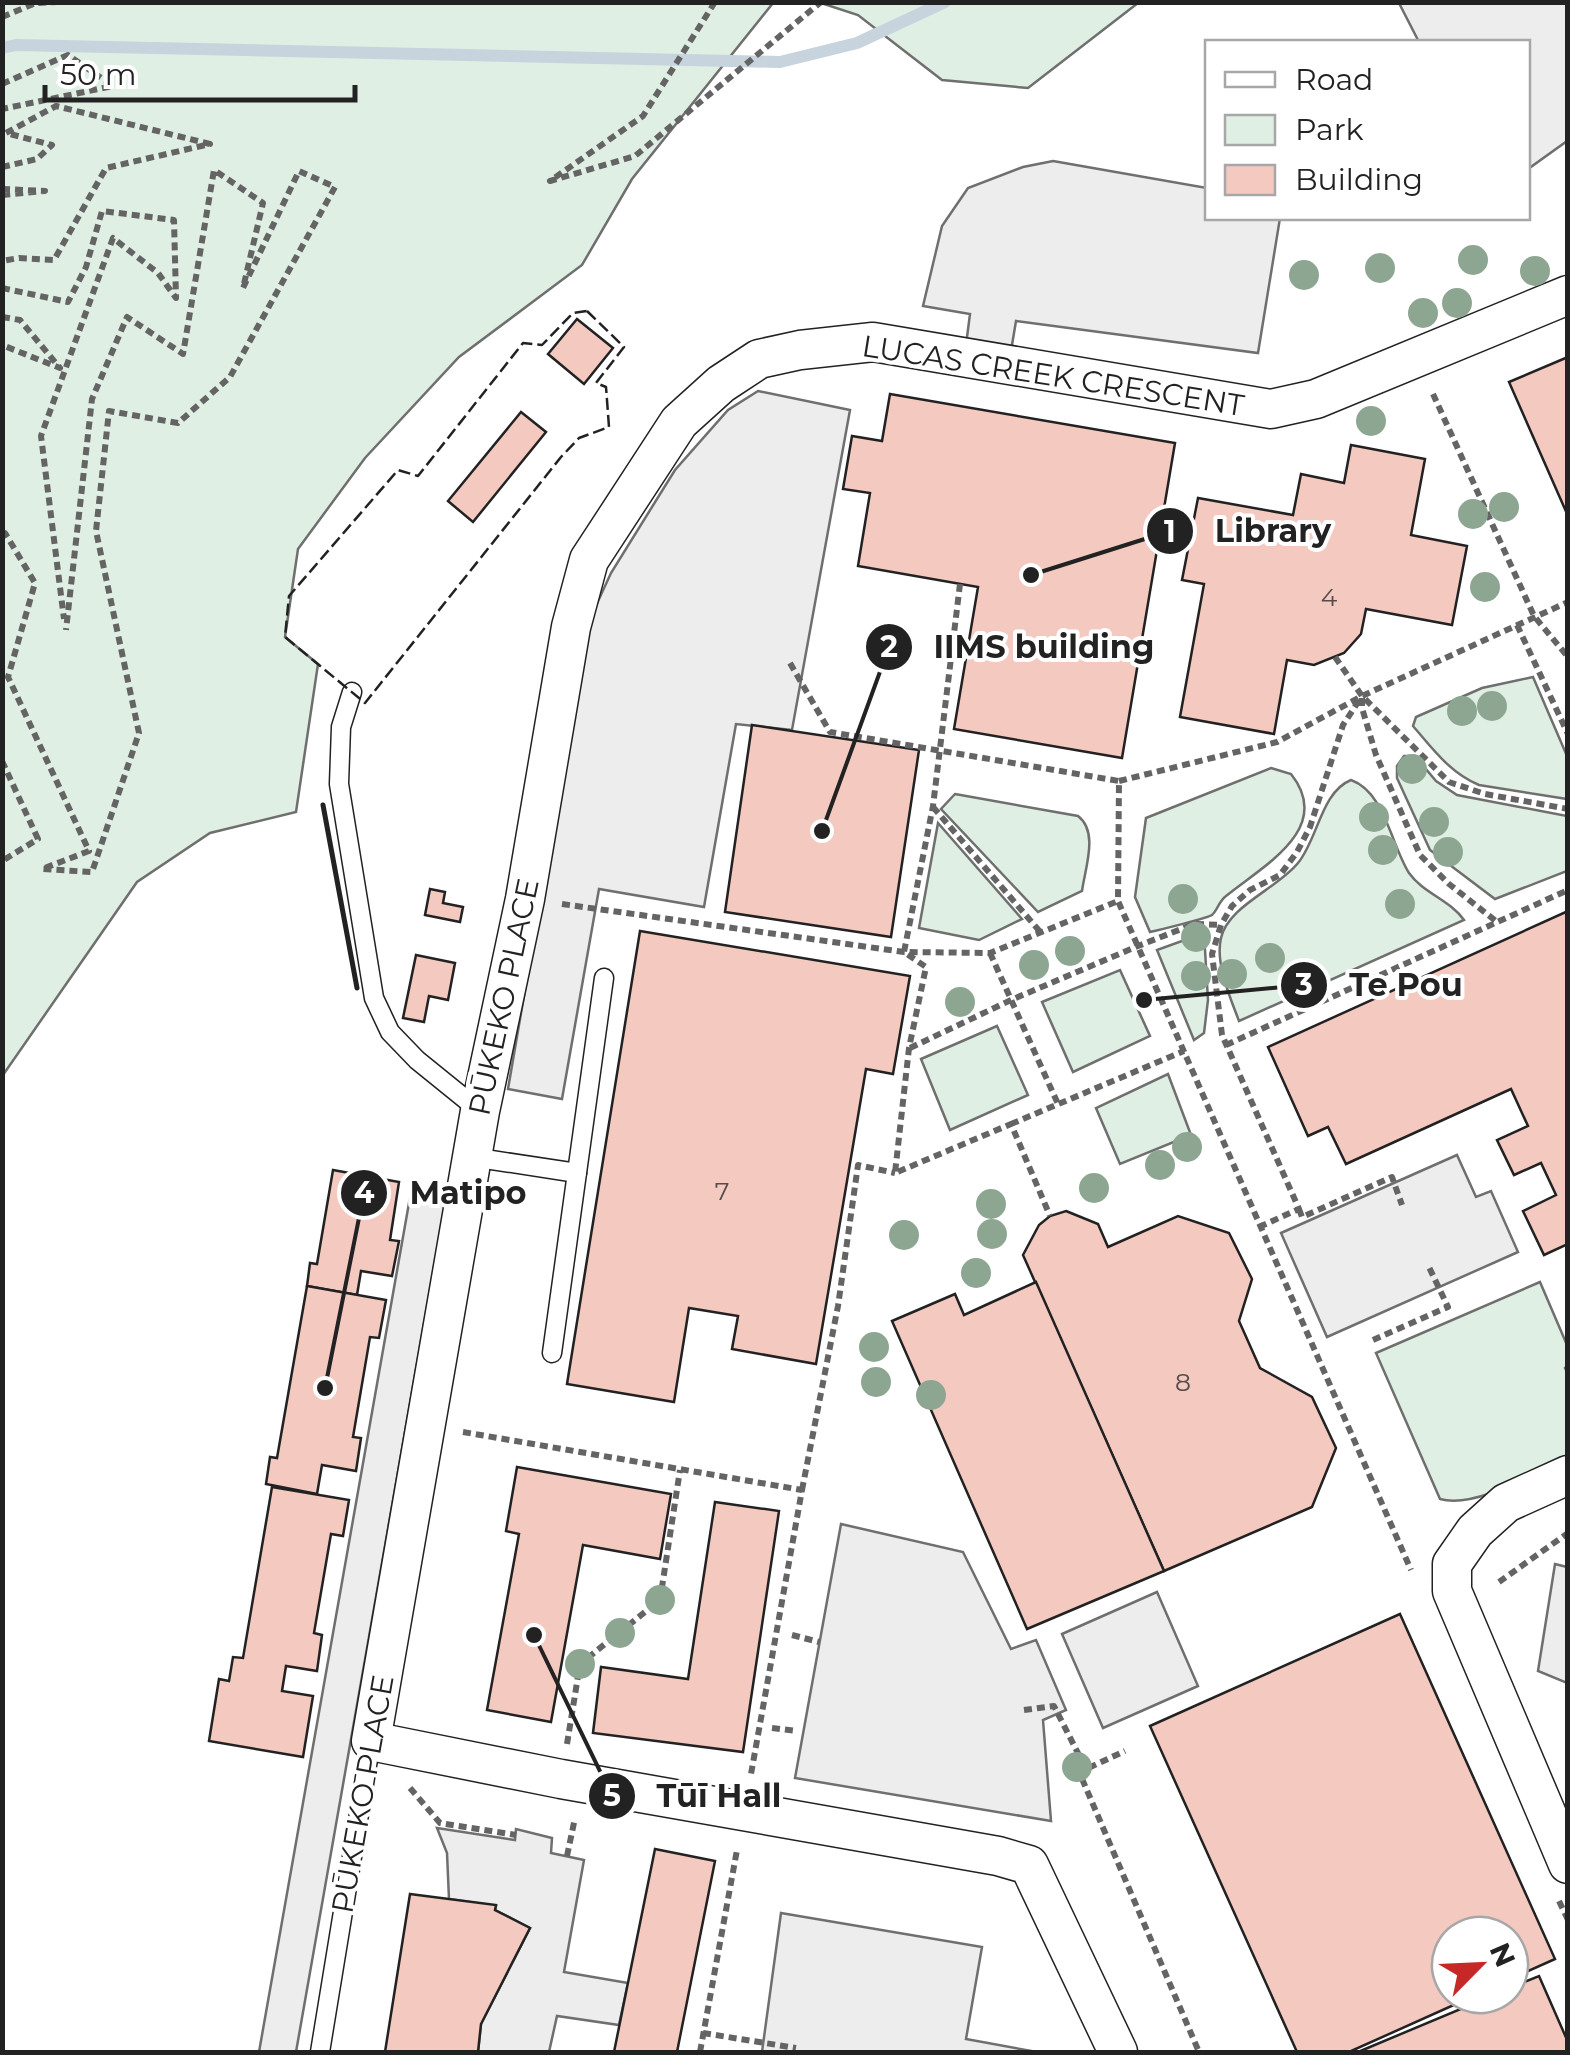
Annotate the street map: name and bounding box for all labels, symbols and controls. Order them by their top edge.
scale bar [45,40,355,102]
legend [1205,40,1530,220]
text: 50 m [60,56,137,93]
text: Road [1295,61,1373,98]
text: Park [1295,111,1364,148]
text: Building [1295,161,1423,198]
street label: LUCAS CREEK CRESCENT [859,327,1248,424]
callout: Library [1145,500,1351,562]
text: Library [1215,511,1332,550]
text: 1 [1164,513,1176,550]
house number: 4 [1321,582,1338,612]
callout: IIMS building [864,616,1175,678]
text: IIMS building [934,627,1154,666]
text: 2 [880,628,898,665]
street label: PŪKEKO PLACE [460,875,547,1119]
callout: Te Pou [1279,954,1483,1016]
text: Te Pou [1349,965,1463,1004]
text: 3 [1294,966,1313,1003]
callout: Matipo [339,1162,546,1224]
text: Matipo [410,1173,526,1212]
text: 4 [354,1174,375,1211]
house number: 7 [715,1176,729,1206]
house number: 8 [1175,1367,1191,1397]
street label: PŪKEKO PLACE [323,1672,402,1916]
callout: Tūī Hall [587,1765,801,1827]
text: Tūī Hall [657,1776,781,1815]
text: 5 [603,1777,621,1814]
north arrow [1430,1915,1530,2015]
text: N [1483,1938,1523,1972]

